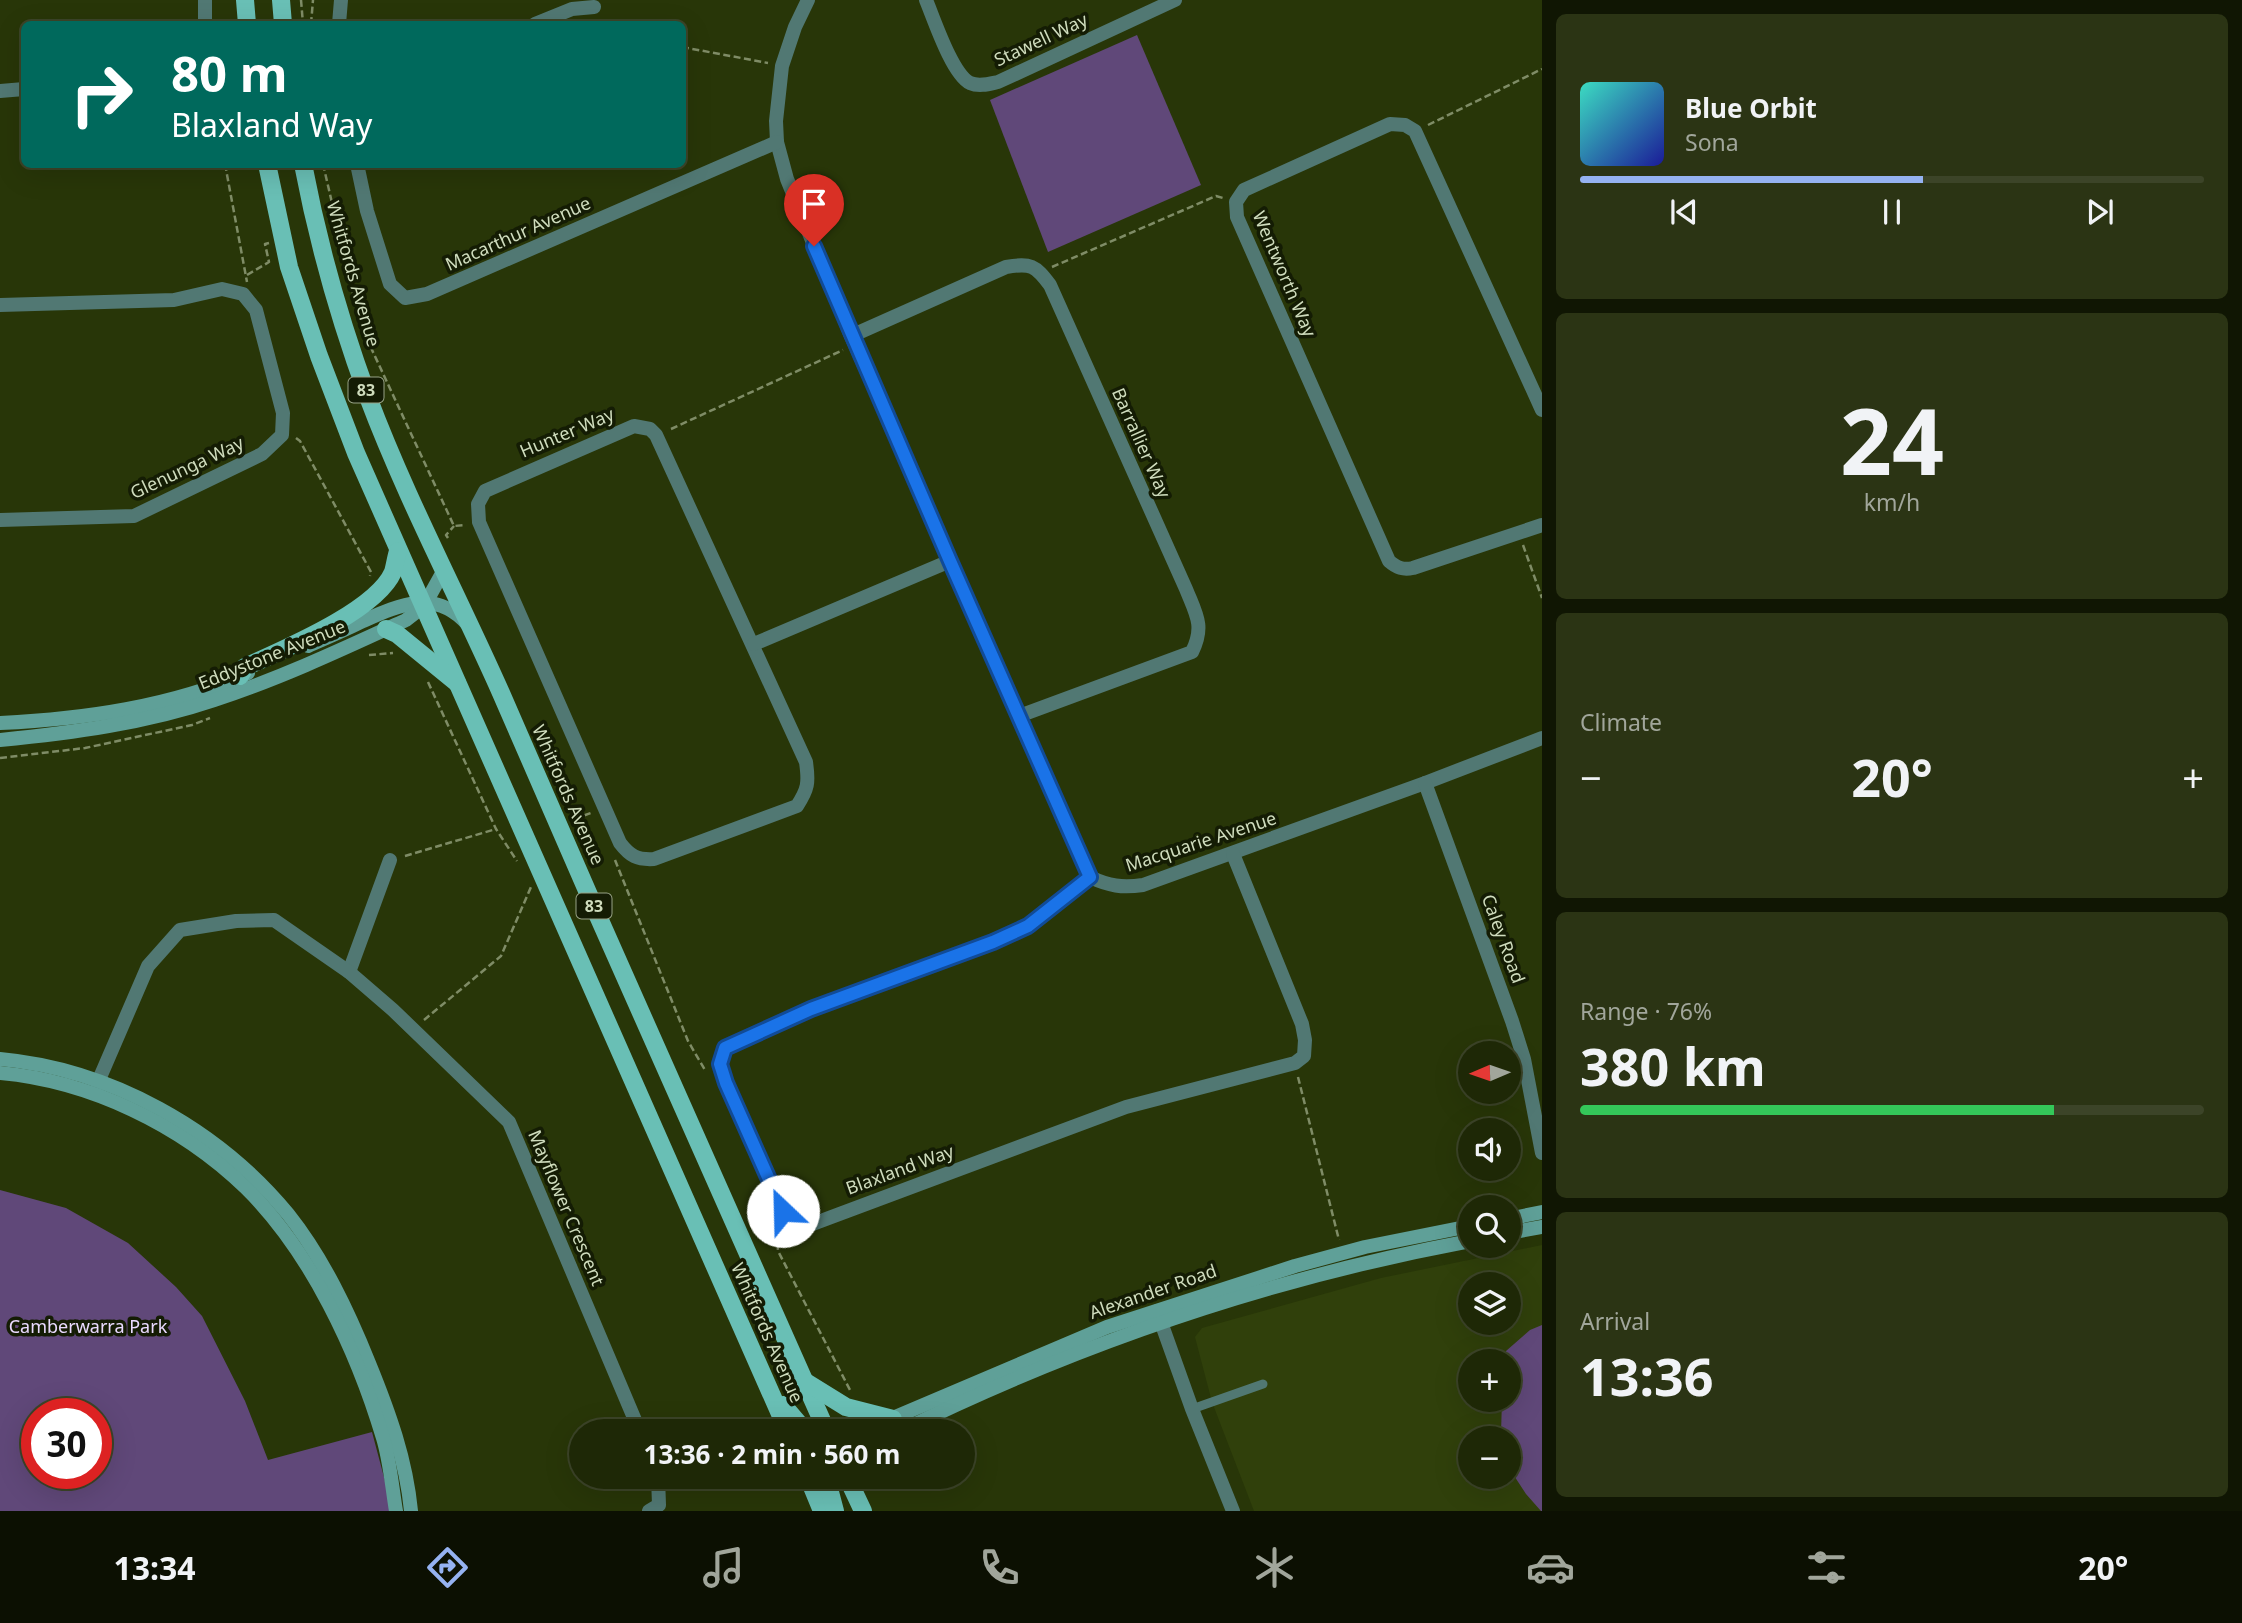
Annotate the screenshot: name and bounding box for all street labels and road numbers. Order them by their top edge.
street label: Stawell Way [990,7,1092,71]
street label: Macarthur Avenue [441,190,594,276]
street label: Whitfords Avenue [322,198,386,349]
street label: Wentworth Way [1248,207,1323,341]
road number: 83 [348,378,384,402]
street label: Barrallier Way [1107,384,1177,502]
street label: Hunter Way [516,401,618,463]
street label: Glenunga Way [126,430,248,504]
street label: Eddystone Avenue [195,614,349,695]
street label: Whitfords Avenue [527,721,611,868]
street label: Macquarie Avenue [1122,805,1279,877]
street label: Caley Road [1477,891,1531,986]
road number: 83 [576,893,612,918]
street label: Mayflower Crescent [523,1126,611,1290]
street label: Blaxland Way [842,1138,958,1200]
street label: Alexander Road [1086,1258,1220,1324]
street label: Whitfords Avenue [726,1259,810,1406]

